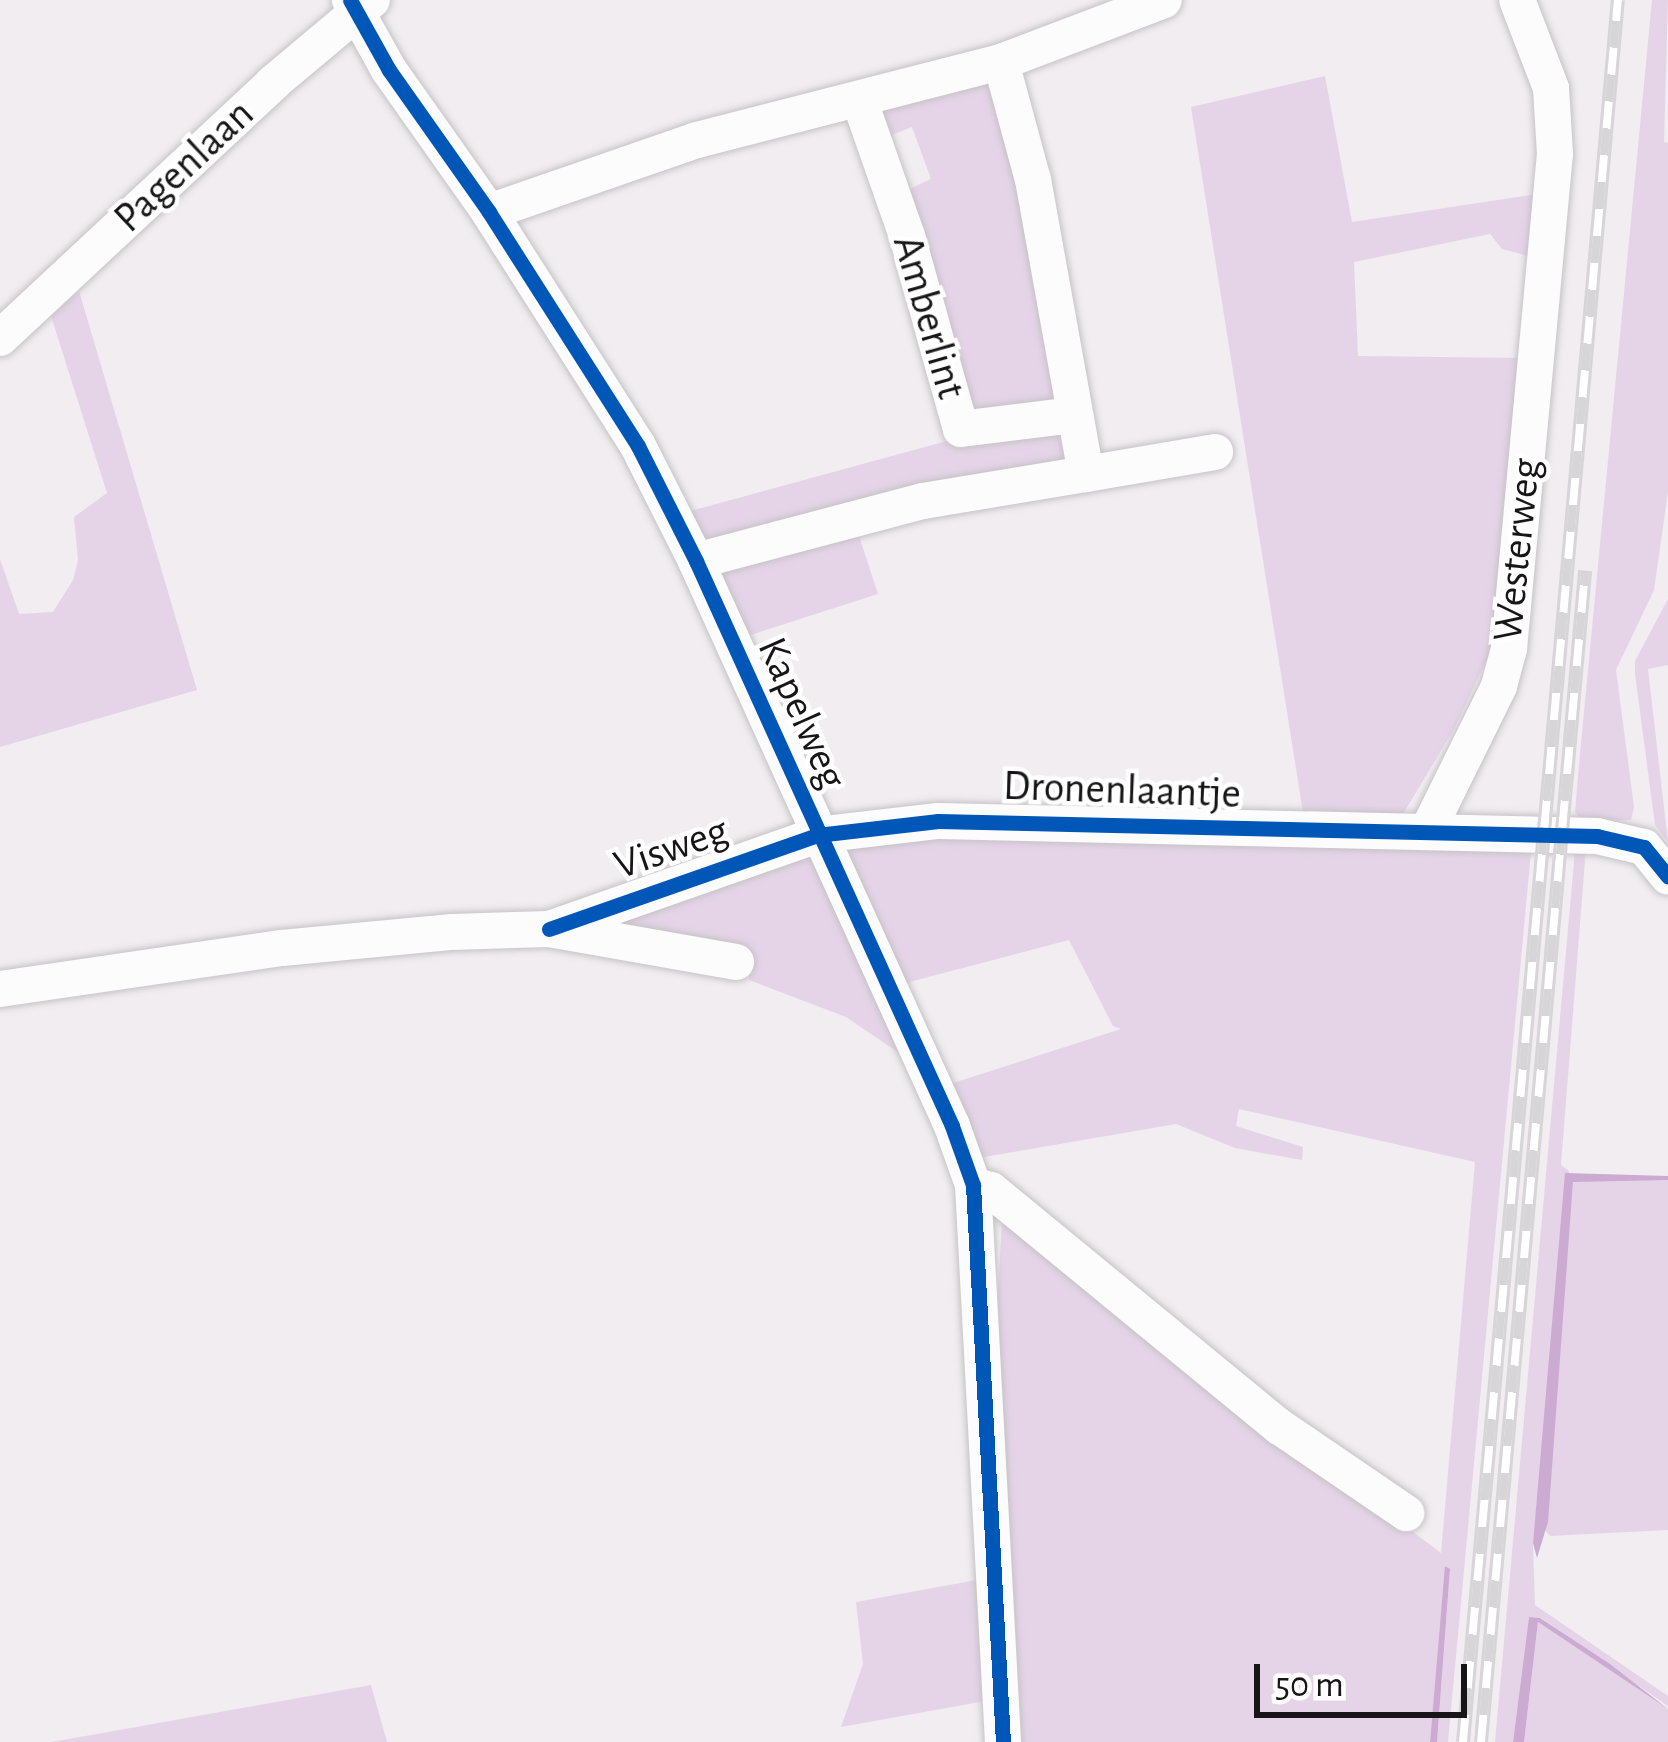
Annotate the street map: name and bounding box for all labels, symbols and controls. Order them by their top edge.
street label: Pagenlaan [104,89,264,243]
street label: Amberlint [882,229,976,405]
street label: Westerweg [1482,456,1552,644]
street label: Kapelweg [746,630,858,796]
street label: Dronenlaantje [1002,761,1242,819]
street label: Visweg [608,805,734,891]
scale bar [1260,1640,1473,1714]
text: 50 m [1275,1667,1344,1703]

